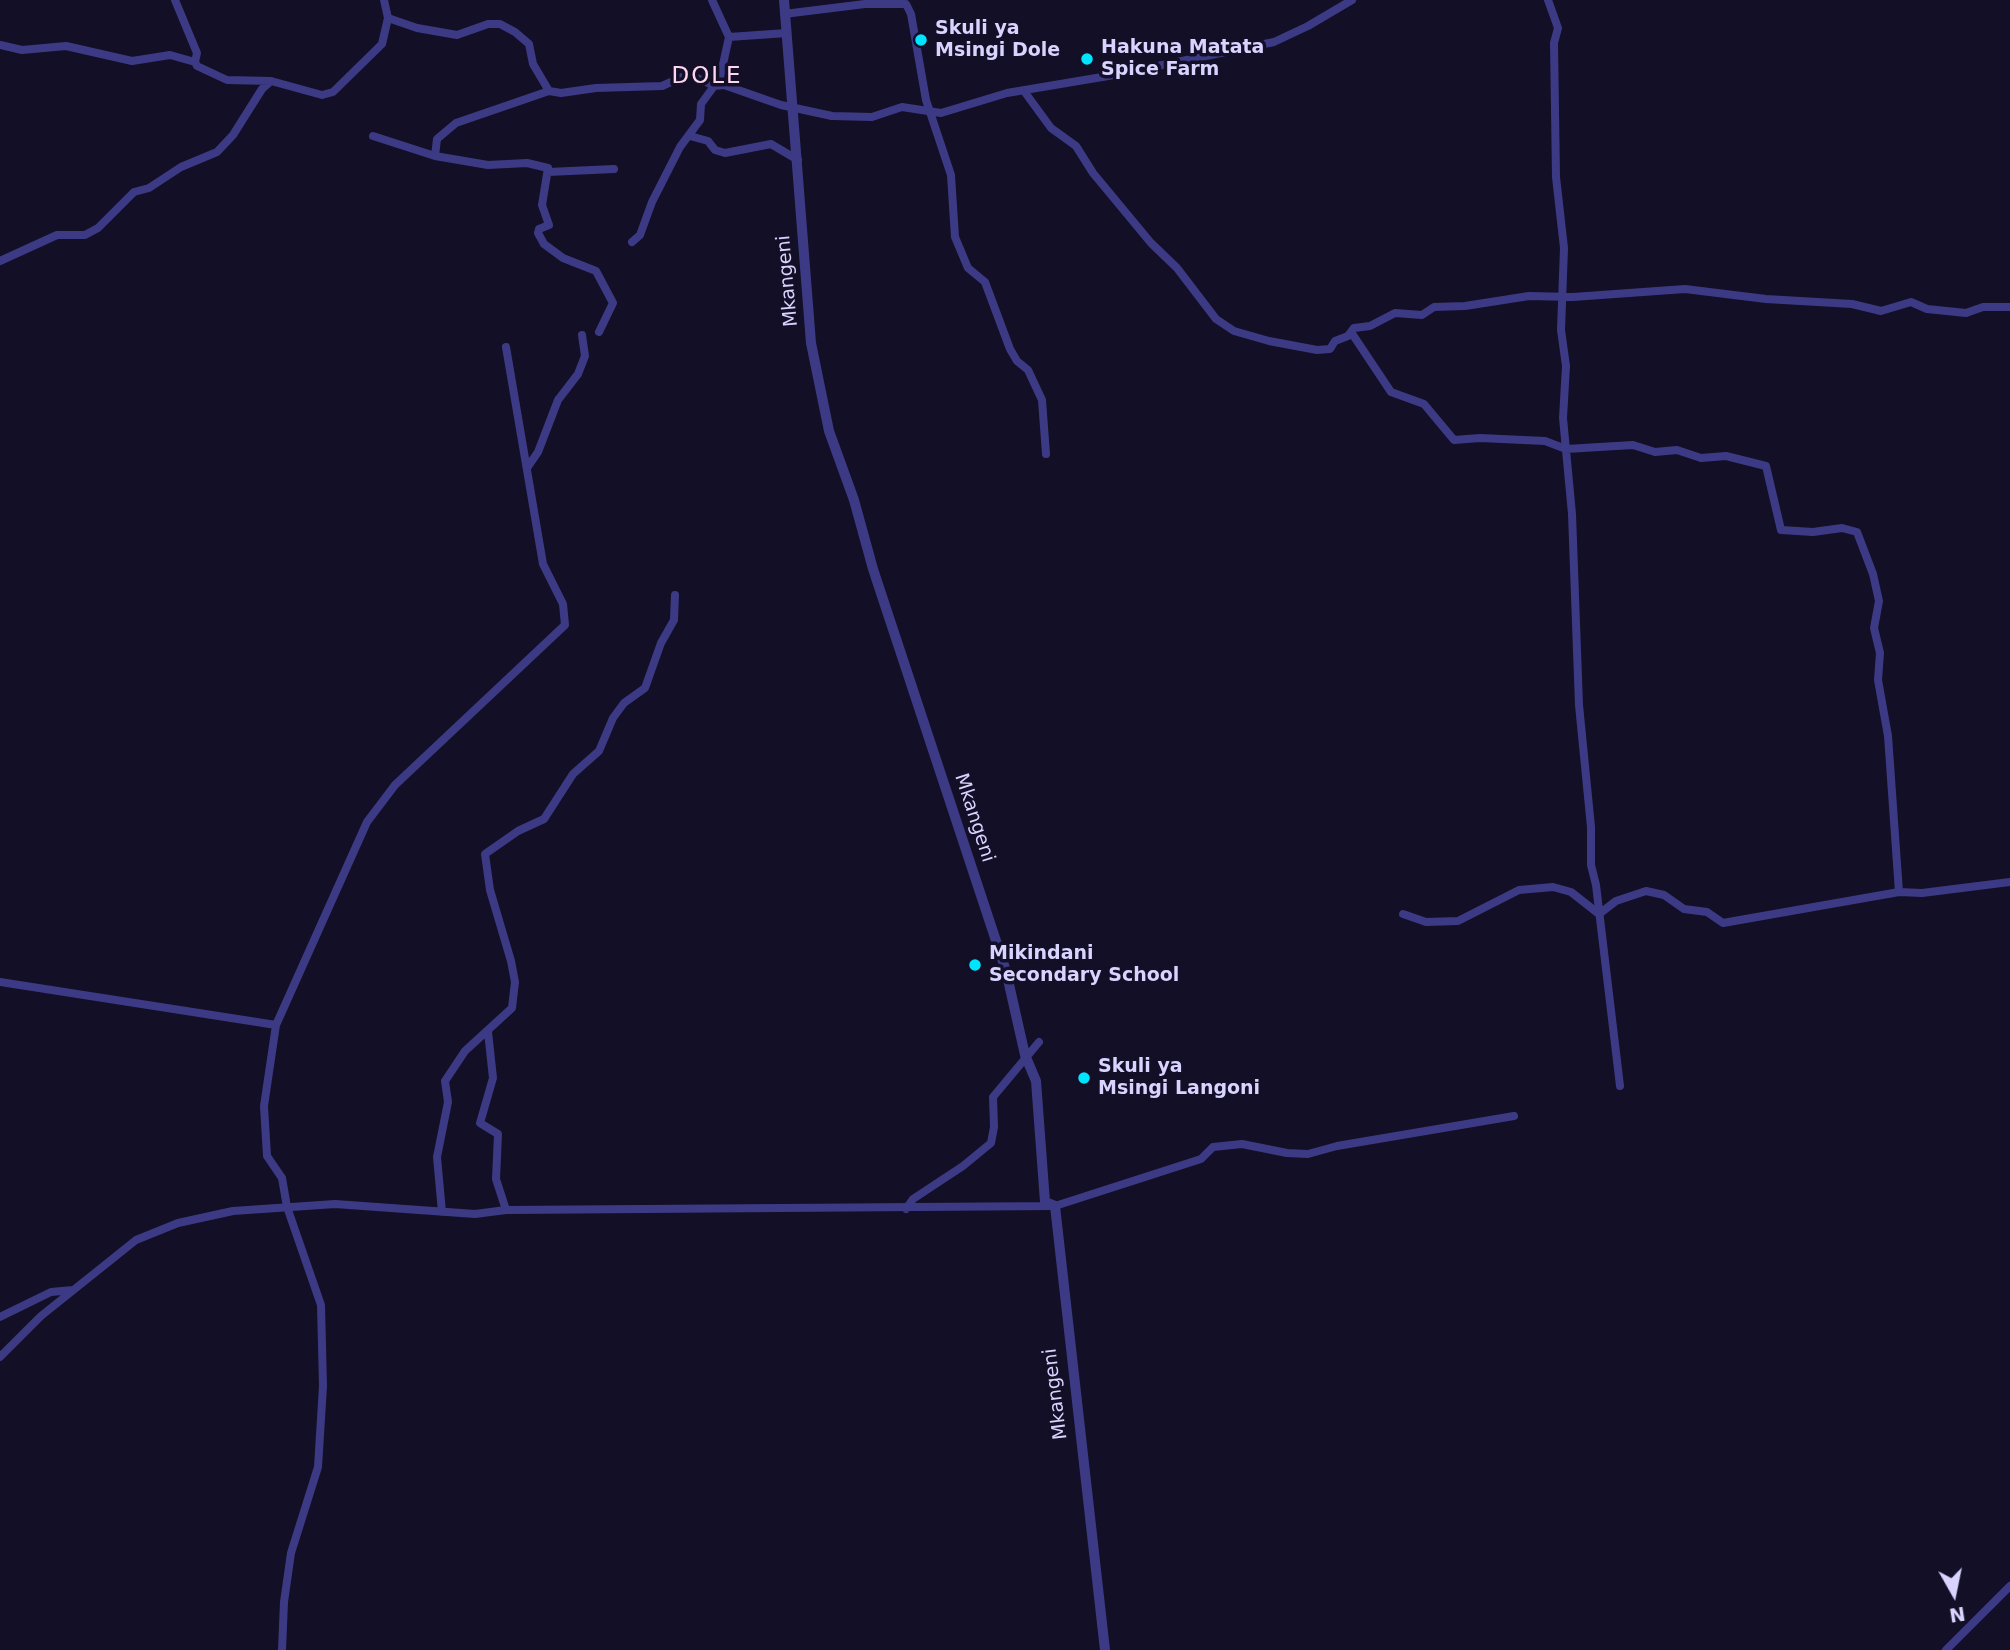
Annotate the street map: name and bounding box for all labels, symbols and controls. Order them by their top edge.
place label: Skuli ya Msingi Dole [935,18,1060,62]
marker: Skuli ya Msingi Dole [913,32,929,48]
place label: Hakuna Matata Spice Farm [1101,37,1264,81]
marker: Hakuna Matata Spice Farm [1079,51,1095,67]
district label: DOLE [672,63,742,91]
street label: Mkangeni [773,234,803,328]
street label: Mkangeni [949,771,999,865]
place label: Mikindani Secondary School [989,943,1179,987]
marker: Mikindani Secondary School [967,957,983,973]
place label: Skuli ya Msingi Langoni [1098,1056,1260,1100]
marker: Skuli ya Msingi Langoni [1076,1070,1092,1086]
street label: Mkangeni [1039,1347,1073,1441]
north arrow [1919,1559,1989,1629]
text: N [1948,1603,1967,1627]

